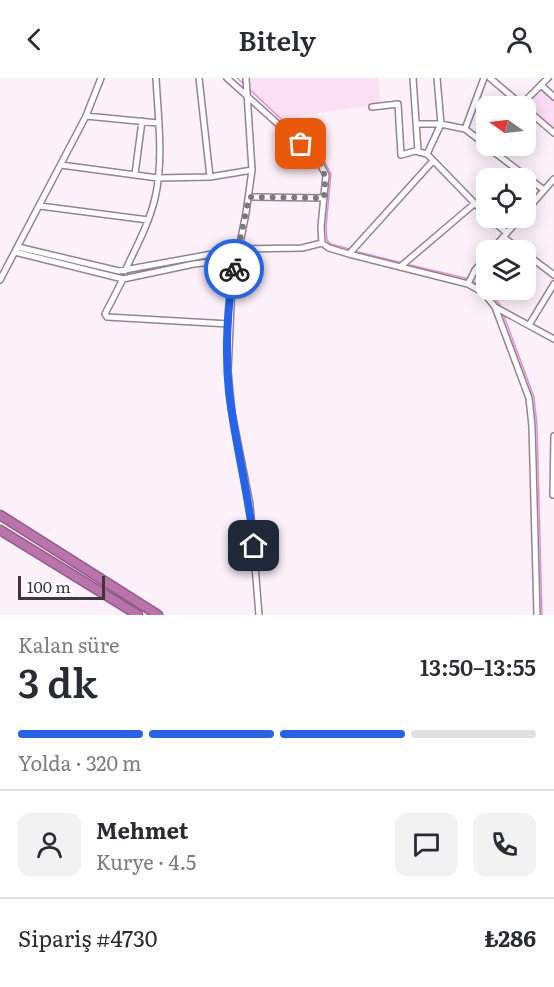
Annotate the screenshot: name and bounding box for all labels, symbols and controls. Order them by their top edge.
text: Bitely [238,19,316,59]
icon: back [18,23,51,56]
icon: person [503,23,536,56]
north arrow [476,96,536,156]
map controls [476,96,536,300]
pin [275,118,326,169]
icon: bag [284,127,317,160]
button: locate [476,168,536,228]
courier [204,239,264,299]
button: layers [476,240,536,300]
icon: bike [218,253,251,286]
pin [228,520,279,571]
icon: home [237,529,270,562]
scale bar [18,573,105,600]
text: 100 m [27,574,71,598]
text: Kalan süre [18,629,119,659]
text: 13:50–13:55 [420,650,536,683]
text: 3 dk [18,652,97,710]
text: Yolda · 320 m [18,747,141,777]
button: person [18,813,81,876]
text: Mehmet [96,813,188,846]
button: chat [395,813,458,876]
button: phone [473,813,536,876]
text: Kurye · 4.5 [96,846,196,876]
text: Sipariş #4730 [18,921,158,954]
text: ₺286 [484,921,536,954]

